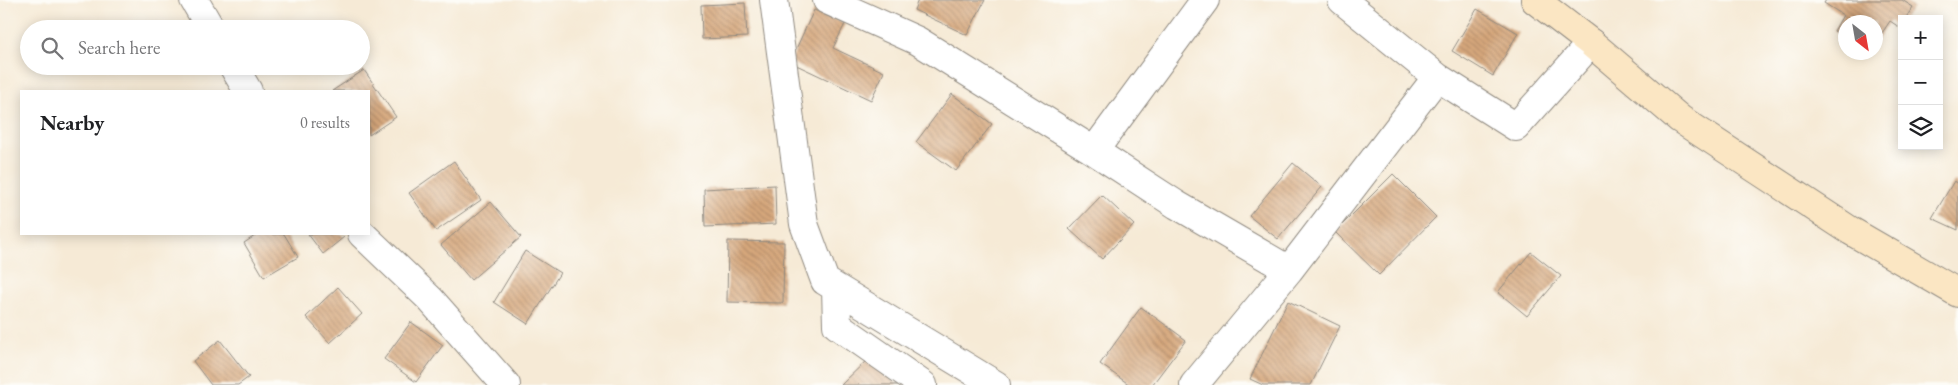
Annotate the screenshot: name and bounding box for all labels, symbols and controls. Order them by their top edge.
north arrow [1838,15,1883,60]
map controls [1898,15,1943,150]
button: + [1898,15,1943,60]
search box [20,20,370,75]
icon: search [38,34,66,62]
text: Search here [78,35,160,60]
button: − [1898,60,1943,105]
button: layers [1898,105,1943,150]
text: Nearby [40,109,104,136]
text: 0 results [300,112,350,133]

